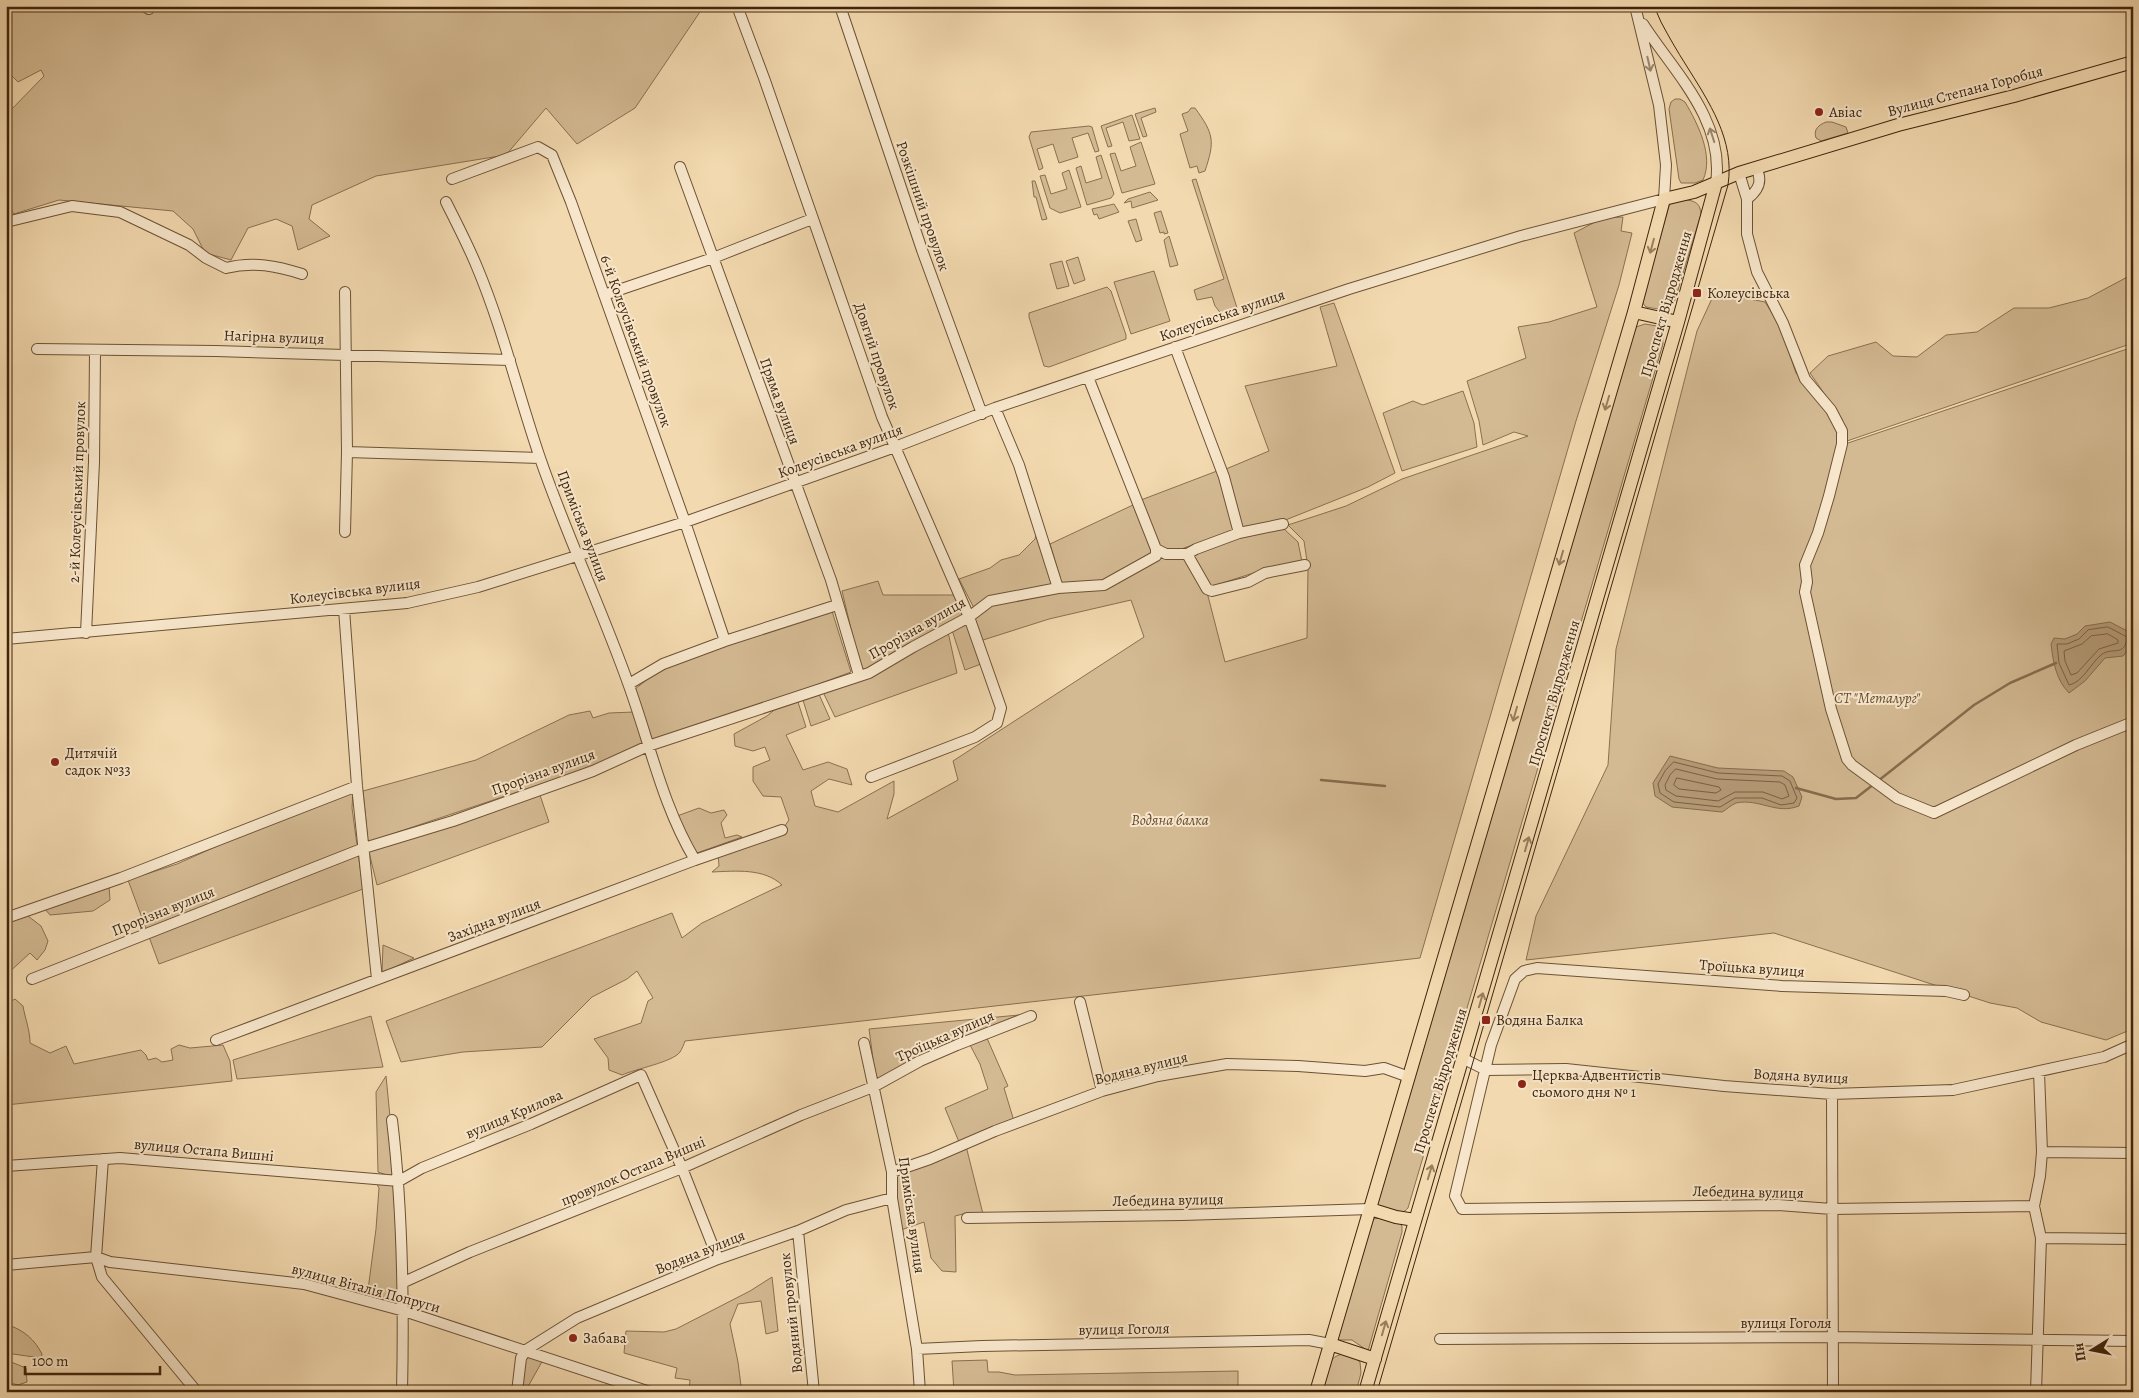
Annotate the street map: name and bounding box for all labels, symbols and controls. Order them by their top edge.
one-way arrow [1645,55,1654,71]
street label: Вулиця Степана Горобця [1885,61,2045,121]
place label: Авіас [1828,102,1862,122]
marker: Авіас [1813,106,1825,118]
one-way arrow [1707,127,1716,143]
street label: Розкішний провулок [891,138,955,274]
street label: Проспект Відродження [1636,229,1696,379]
one-way arrow [1647,238,1657,254]
street label: 6-й Колеусівський провулок [595,252,677,430]
place label: Колеусівська [1707,283,1790,303]
street label: Колеусівська вулиця [1157,284,1287,346]
marker: Колеусівська [1691,287,1703,299]
street label: Довгий провулок [849,300,905,412]
street label: Нагірна вулиця [223,325,325,349]
street label: Пряма вулиця [755,355,805,447]
one-way arrow [1602,394,1612,410]
street label: 2-й Колеусівський провулок [64,400,90,583]
street label: Колеусівська вулиця [775,419,905,483]
street label: Приміська вулиця [553,467,613,585]
one-way arrow [1556,550,1566,566]
street label: Колеусівська вулиця [288,573,422,609]
street label: Прорізна вулиця [865,592,969,664]
street label: Проспект Відродження [1524,618,1584,768]
park label: СТ "Металург" [1834,688,1921,708]
one-way arrow [1510,706,1519,722]
place label: Дитячій садок №33 [65,743,131,780]
street label: Прорізна вулиця [488,744,598,800]
marker: Дитячій садок №33 [49,756,61,768]
park label: Водяна балка [1131,810,1209,830]
one-way arrow [1522,836,1532,852]
street label: Прорізна вулиця [109,881,217,941]
street label: Західна вулиця [445,893,543,947]
street label: Троїцька вулиця [1699,954,1805,982]
one-way arrow [1477,992,1487,1008]
street label: Троїцька вулиця [893,1005,997,1067]
street label: Проспект Відродження [1408,1006,1472,1156]
place label: Водяна Балка [1496,1010,1583,1030]
marker: Водяна Балка [1480,1014,1492,1026]
street label: Водяна вулиця [1092,1047,1190,1089]
street label: Водяна вулиця [1753,1064,1849,1088]
place label: Церква Адвентистів сьомого дня № 1 [1532,1065,1661,1102]
marker: Церква Адвентистів сьомого дня № 1 [1516,1078,1528,1090]
street label: вулиця Крилова [462,1084,566,1143]
street label: провулок Остапа Вишні [558,1131,708,1211]
street label: вулиця Остапа Вишні [133,1134,275,1166]
street label: Приміська вулиця [894,1155,930,1275]
one-way arrow [1425,1165,1435,1181]
street label: Лебедина вулиця [1692,1181,1804,1203]
street label: Лебедина вулиця [1112,1189,1224,1211]
street label: Водяна вулиця [652,1225,748,1279]
street label: Водяний провулок [775,1252,807,1374]
street label: вулиця Віталія Попруги [289,1259,443,1318]
street label: вулиця Гоголя [1740,1313,1832,1333]
street label: вулиця Гоголя [1078,1318,1170,1340]
one-way arrow [1379,1320,1389,1336]
north arrow [2066,1326,2116,1376]
place label: Забава [583,1328,627,1348]
marker: Забава [567,1332,579,1344]
text: Пн [2069,1342,2091,1363]
scale bar [25,1343,160,1375]
text: 100 m [32,1351,69,1371]

